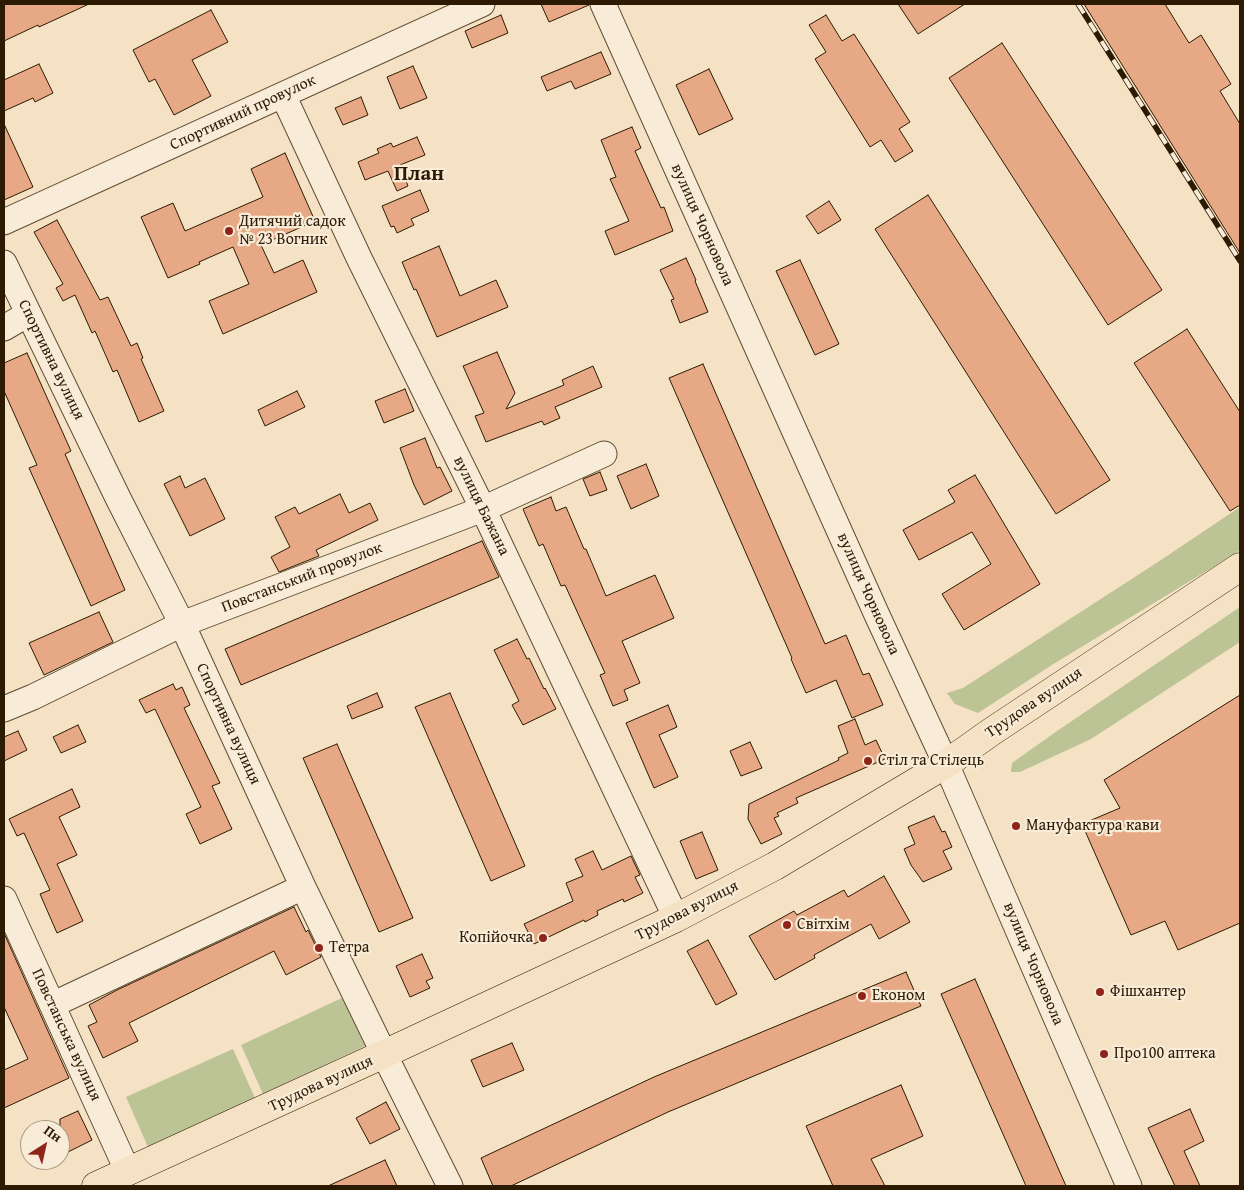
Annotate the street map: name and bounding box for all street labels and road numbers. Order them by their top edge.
street label: Спортивний провулок [167,71,319,155]
street label: вулиця Чорновола [667,161,737,289]
street label: Спортивна вулиця [14,297,88,423]
street label: вулиця Бажана [449,453,513,559]
street label: вулиця Чорновола [833,530,903,658]
street label: Повстанський провулок [219,538,385,618]
street label: Спортивна вулиця [192,660,264,788]
street label: Трудова вулиця [982,663,1086,743]
street label: Трудова вулиця [632,877,742,945]
street label: вулиця Чорновола [998,900,1068,1028]
street label: Повстанська вулиця [27,966,105,1104]
street label: Трудова вулиця [266,1051,376,1117]

